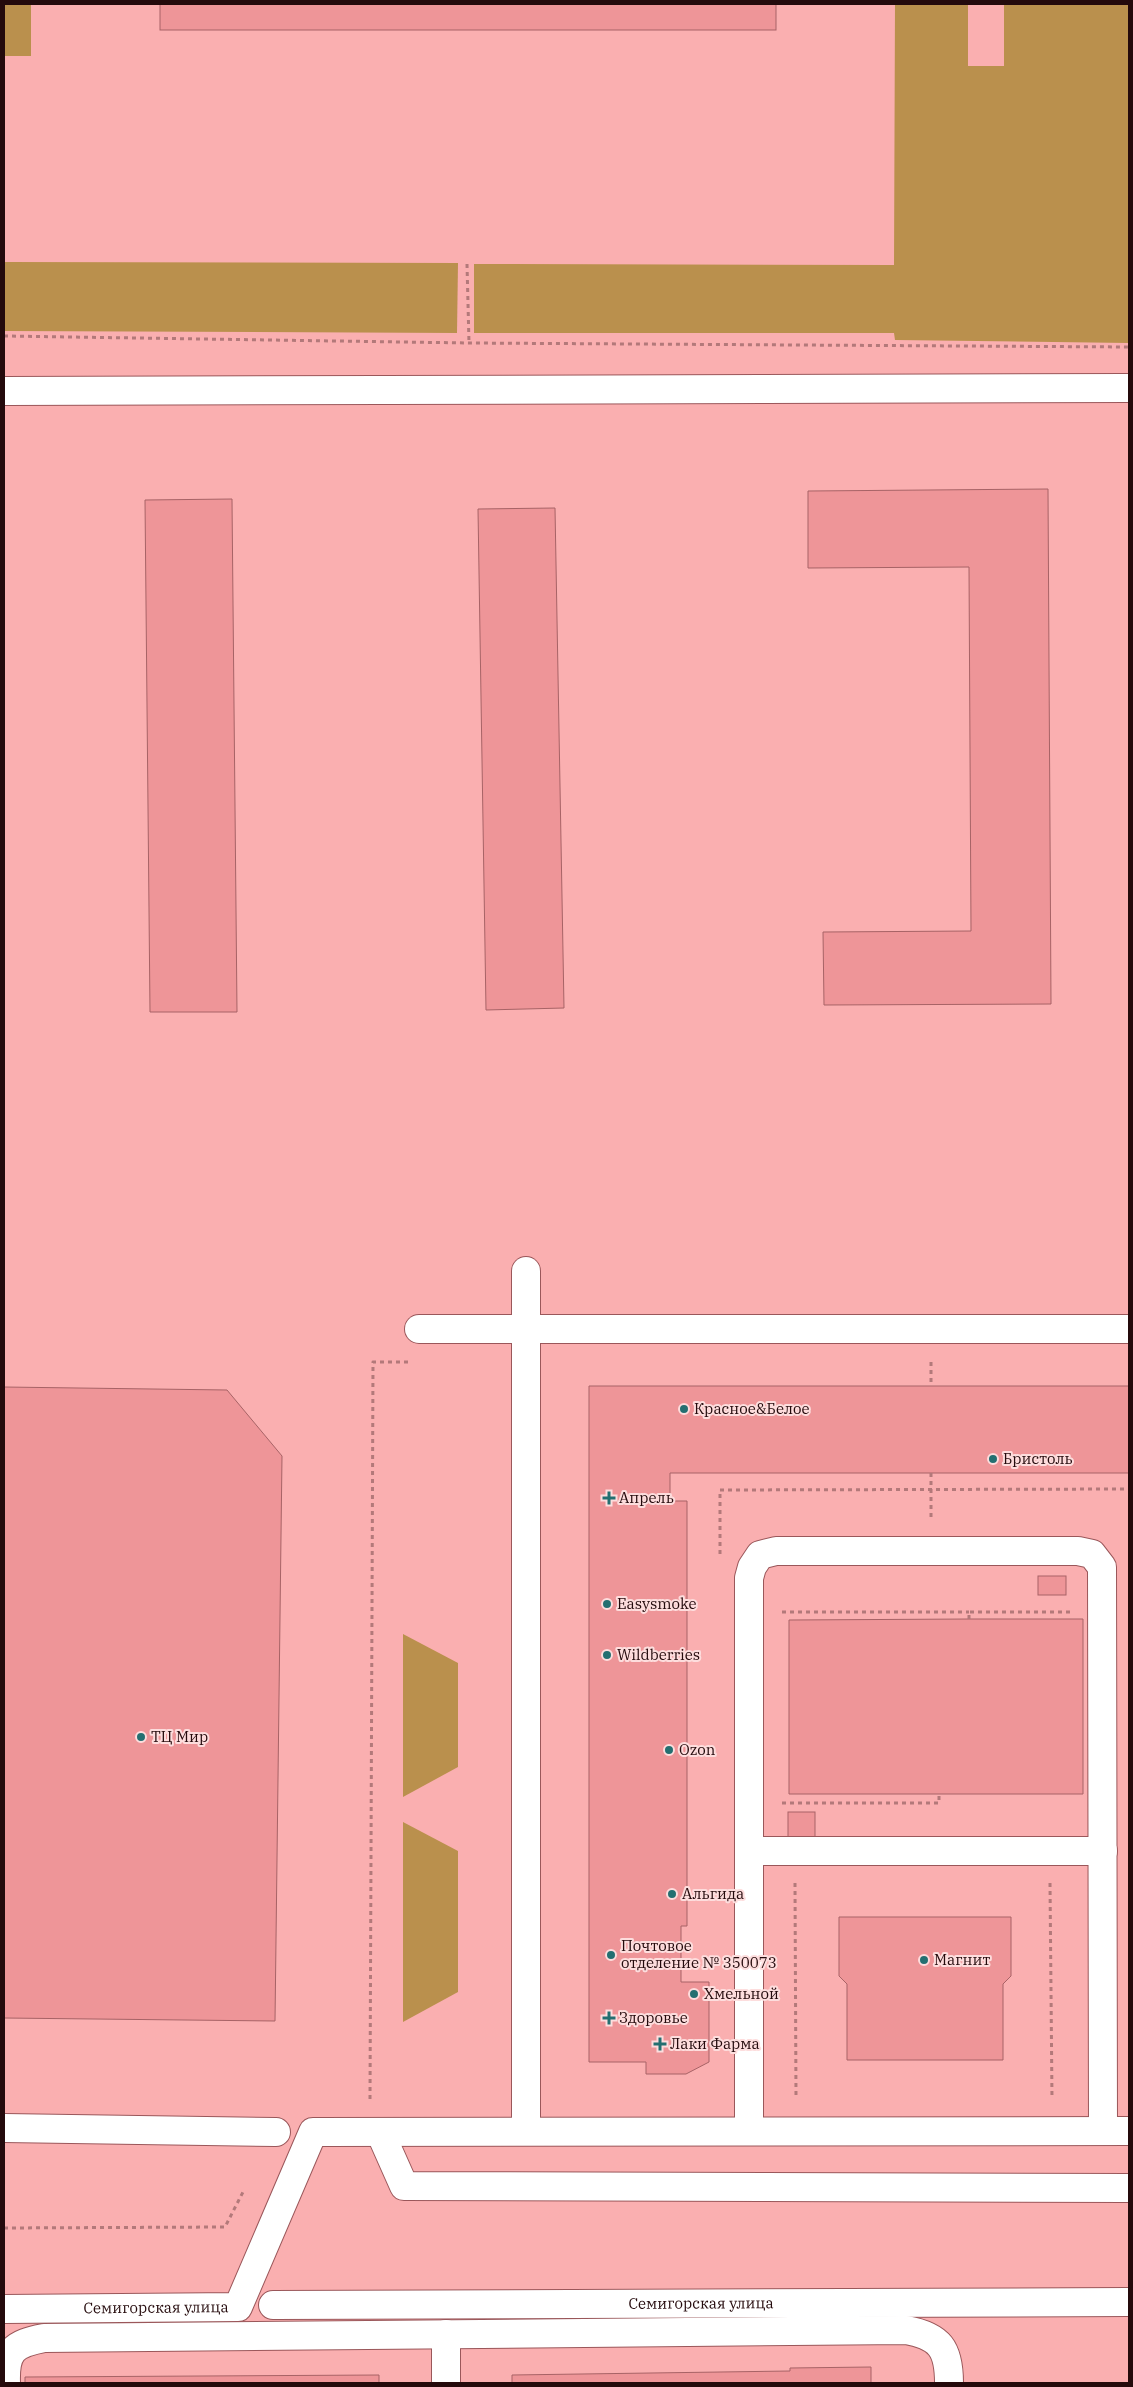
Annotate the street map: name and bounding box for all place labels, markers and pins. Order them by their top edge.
place label: Красное&Белое [694,1399,810,1418]
marker: Красное&Белое [678,1403,690,1415]
place label: Бристоль [1003,1449,1073,1468]
marker: Бристоль [987,1453,999,1465]
place label: Апрель [619,1488,674,1507]
marker: Апрель [603,1492,615,1504]
place label: Easysmoke [617,1594,697,1613]
marker: Easysmoke [601,1598,613,1610]
place label: Wildberries [617,1645,700,1664]
marker: Wildberries [601,1649,613,1661]
place label: ТЦ Мир [151,1727,208,1746]
marker: ТЦ Мир [135,1731,147,1743]
place label: Ozon [679,1740,716,1759]
marker: Ozon [663,1744,675,1756]
place label: Альгида [682,1884,744,1903]
marker: Альгида [666,1888,678,1900]
place label: Почтовое отделение № 350073 [621,1936,777,1972]
marker: Почтовое отделение № 350073 [605,1949,617,1961]
place label: Магнит [934,1950,990,1969]
marker: Магнит [918,1954,930,1966]
place label: Хмельной [704,1984,779,2003]
marker: Хмельной [688,1988,700,2000]
place label: Здоровье [619,2008,688,2027]
marker: Здоровье [603,2012,615,2024]
place label: Лаки Фарма [670,2034,760,2053]
marker: Лаки Фарма [654,2038,666,2050]

